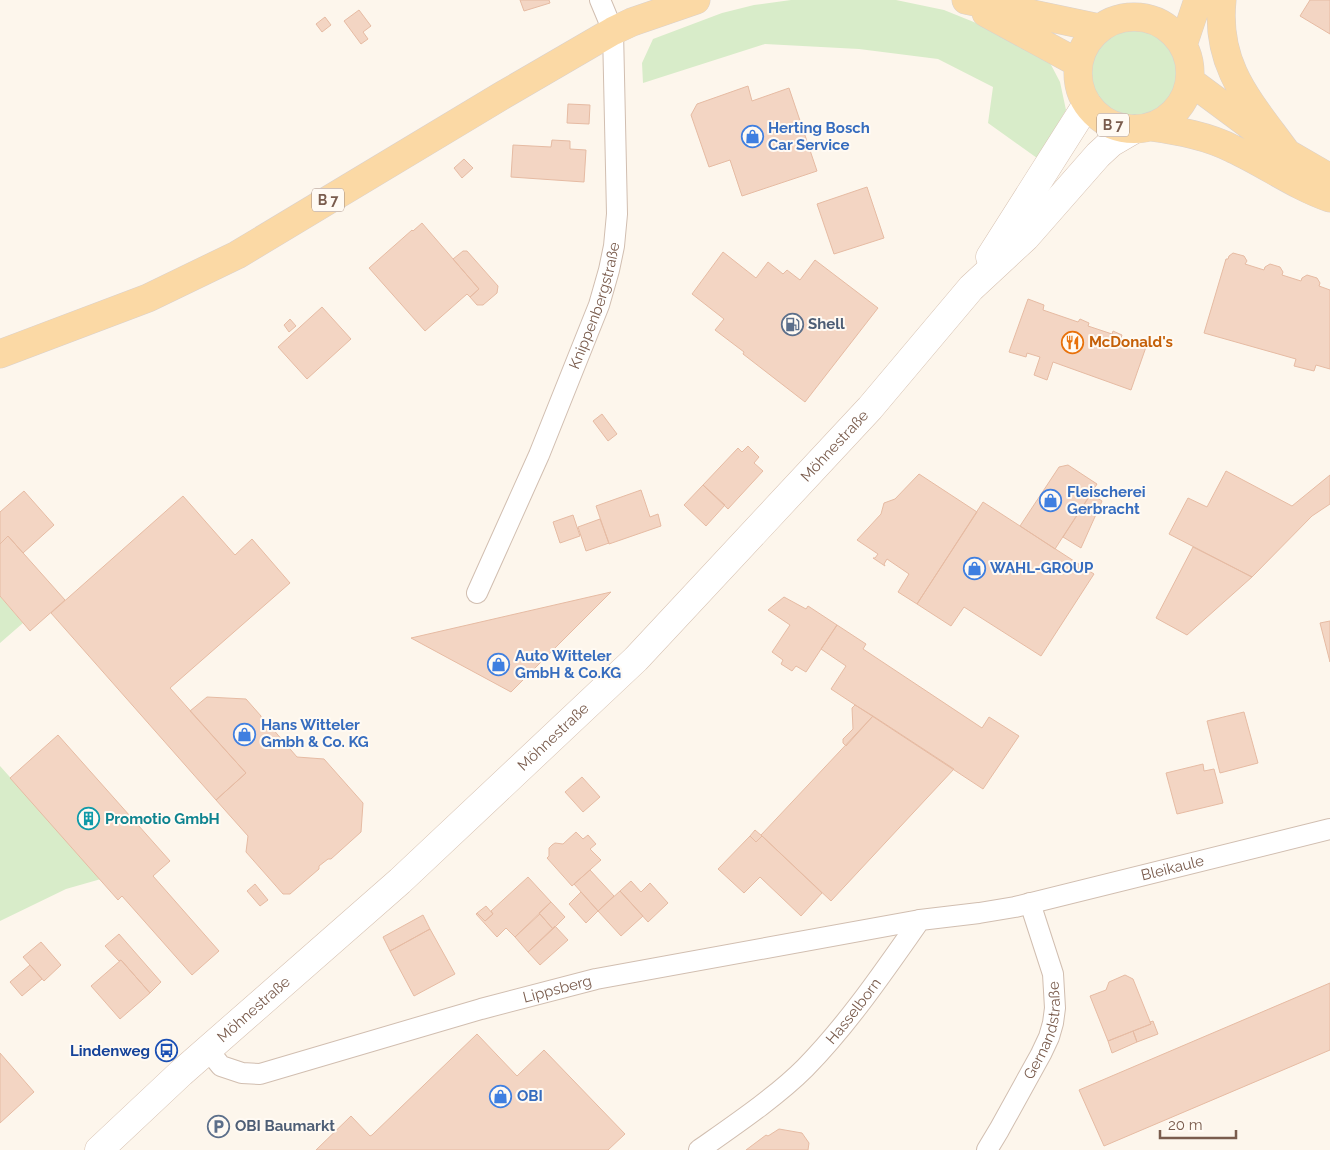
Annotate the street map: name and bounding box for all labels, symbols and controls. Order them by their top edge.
road number: B 7 [1097,114,1129,136]
place label: Herting Bosch Car Service [768,119,870,154]
shop icon: Herting Bosch Car Service [740,125,764,149]
road number: B 7 [312,188,344,212]
street label: Knippenbergstraße [565,240,624,372]
fuel station icon: Shell [780,312,804,336]
place label: Shell [808,315,845,333]
restaurant icon: McDonald's [1061,330,1085,354]
place label: McDonald's [1089,333,1173,351]
street label: Möhnestraße [797,406,872,485]
place label: Fleischerei Gerbracht [1067,483,1146,518]
shop icon: Fleischerei Gerbracht [1039,489,1063,513]
shop icon: WAHL-GROUP [962,556,986,580]
place label: WAHL-GROUP [990,559,1094,577]
place label: Auto Witteler GmbH & Co.KG [515,647,621,682]
shop icon: Auto Witteler GmbH & Co.KG [487,653,511,677]
street label: Möhnestraße [514,699,593,775]
place label: Hans Witteler Gmbh & Co. KG [261,716,369,751]
shop icon: Hans Witteler Gmbh & Co. KG [233,722,257,746]
building icon: Promotio GmbH [77,807,101,831]
place label: Promotio GmbH [105,810,220,828]
street label: Bleikaule [1139,852,1206,884]
street label: Möhnestraße [213,972,294,1046]
street label: Lippsberg [521,972,594,1007]
street label: Hasselborn [822,975,885,1048]
street label: Gernandstraße [1020,981,1064,1082]
bus stop icon: Lindenweg [154,1039,178,1063]
place label: Lindenweg [70,1042,150,1060]
shop icon: OBI [489,1084,513,1108]
place label: OBI [517,1087,543,1105]
scale bar [1160,1108,1236,1140]
parking icon: OBI Baumarkt [207,1114,231,1138]
text: 20 m [1168,1116,1203,1134]
place label: OBI Baumarkt [235,1117,335,1135]

